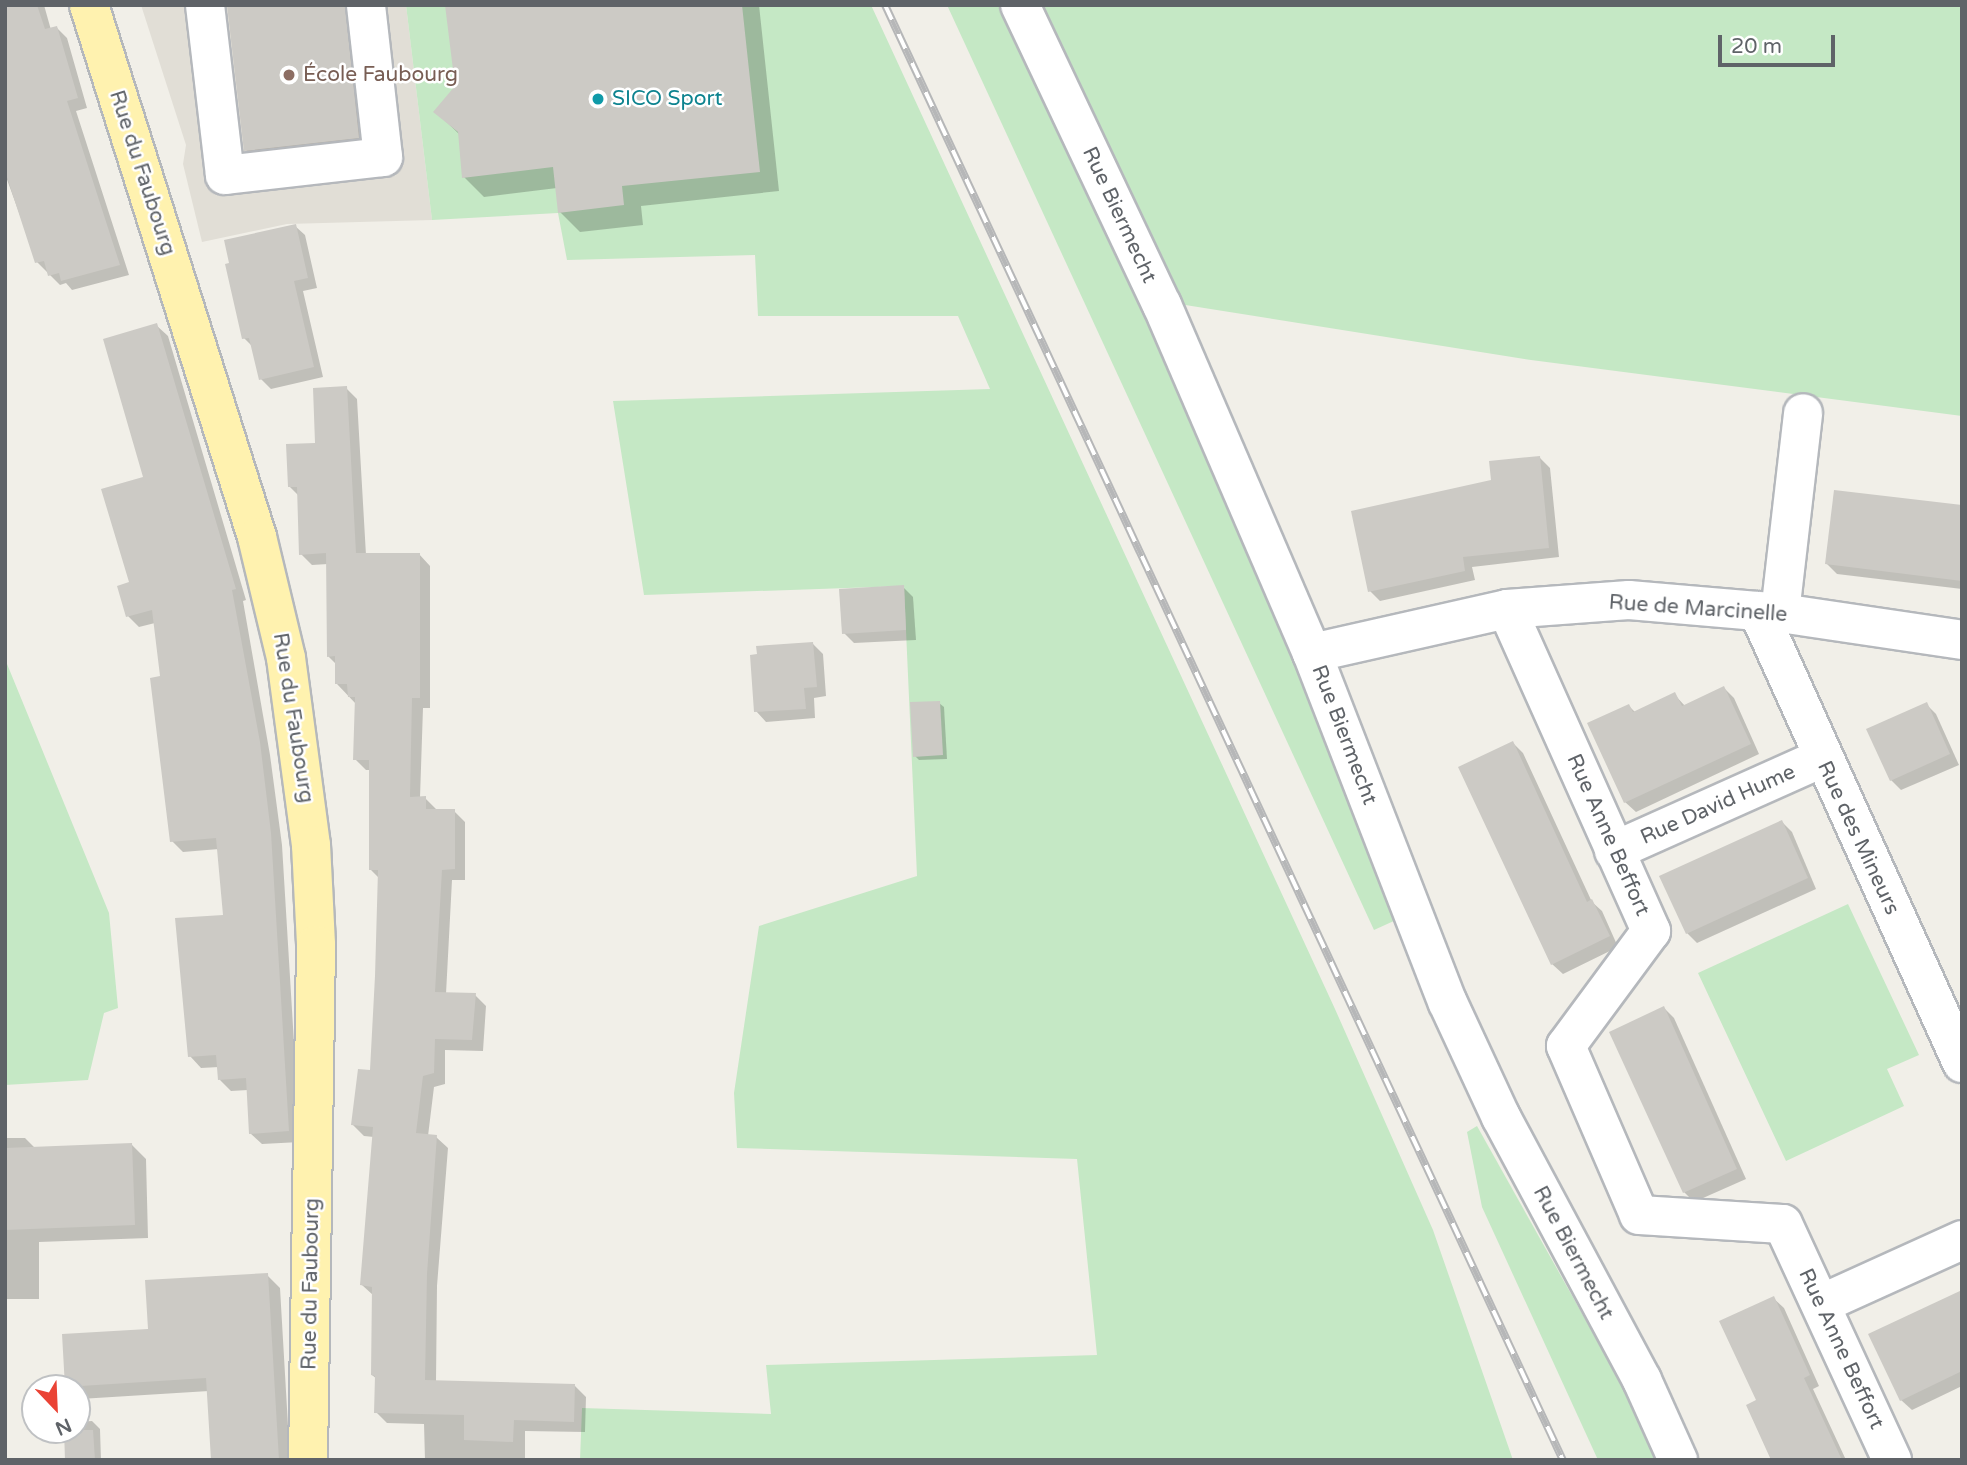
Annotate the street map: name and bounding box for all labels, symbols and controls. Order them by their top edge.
scale bar [1722,21,1839,65]
text: 20 m [1731,34,1782,59]
place label: École Faubourg [303,62,458,88]
marker: École Faubourg [281,67,297,83]
place label: SICO Sport [612,86,722,112]
street label: Rue du Faubourg [103,87,181,259]
marker: SICO Sport [590,91,606,107]
street label: Rue Biermecht [1076,143,1162,287]
street label: Rue de Marcinelle [1608,590,1788,628]
street label: Rue du Faubourg [267,631,319,805]
street label: Rue Biermecht [1306,662,1382,808]
street label: Rue Anne Beffort [1561,750,1655,920]
street label: Rue des Mineurs [1811,757,1905,919]
street label: Rue David Hume [1637,760,1799,850]
street label: Rue Biermecht [1527,1182,1619,1324]
street label: Rue du Faubourg [297,1198,325,1370]
street label: Rue Anne Beffort [1793,1265,1889,1433]
north arrow [21,1374,91,1444]
text: N [52,1413,75,1440]

